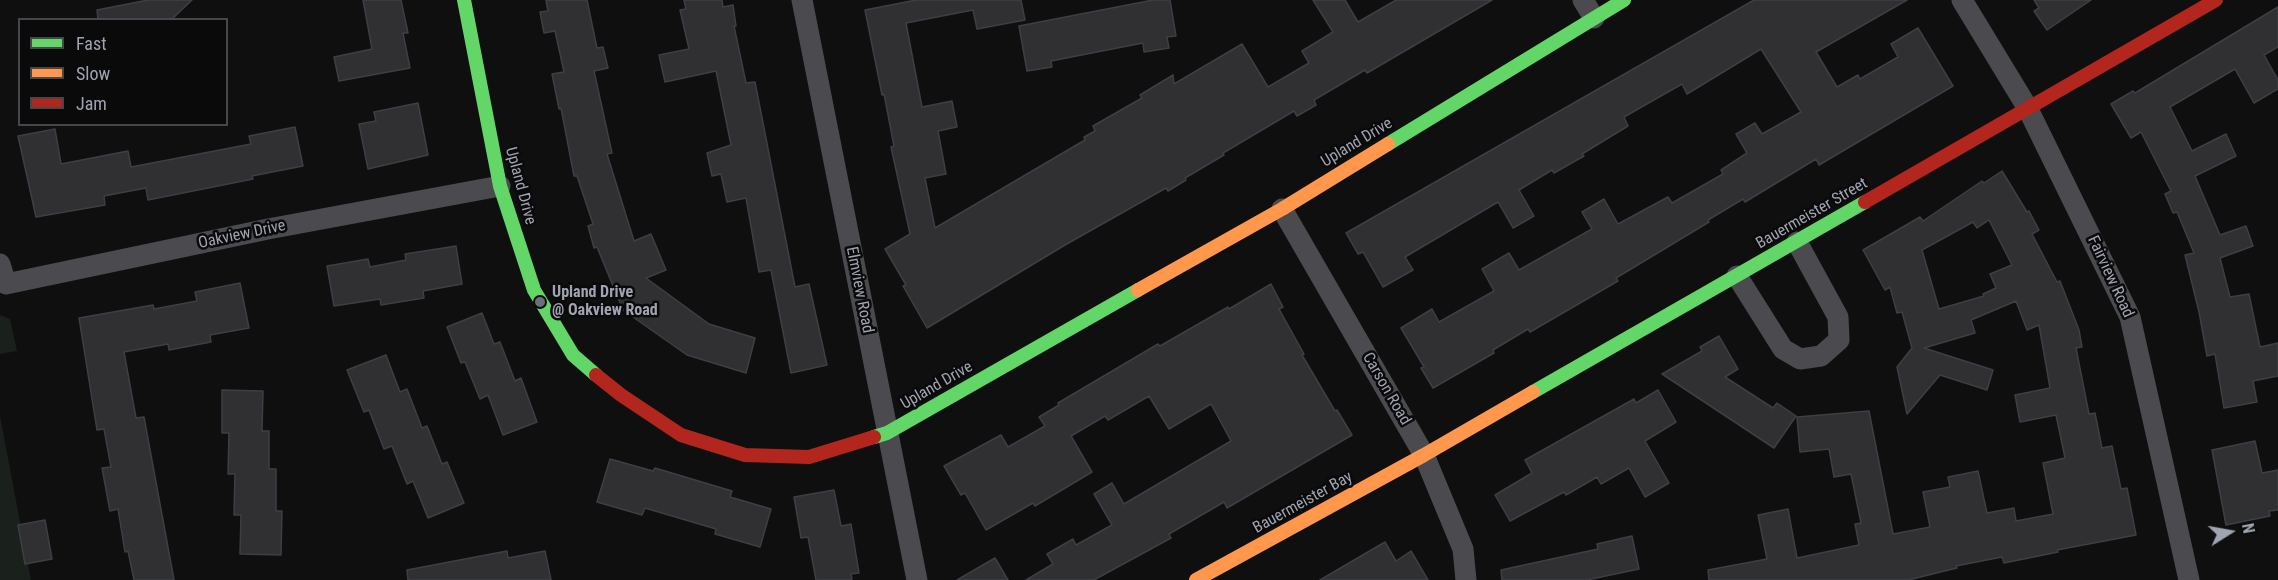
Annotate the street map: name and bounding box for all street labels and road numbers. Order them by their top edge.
street label: Upland Drive [1318,114,1396,172]
street label: Upland Drive [500,145,540,227]
street label: Bauermeister Street [1753,174,1871,254]
street label: Oakview Drive [197,216,287,254]
street label: Fairview Road [2083,233,2137,321]
street label: Elmview Road [841,245,877,335]
street label: Carson Road [1358,349,1414,429]
street label: Upland Drive [898,358,976,414]
street label: Bauermeister Bay [1250,468,1356,538]

